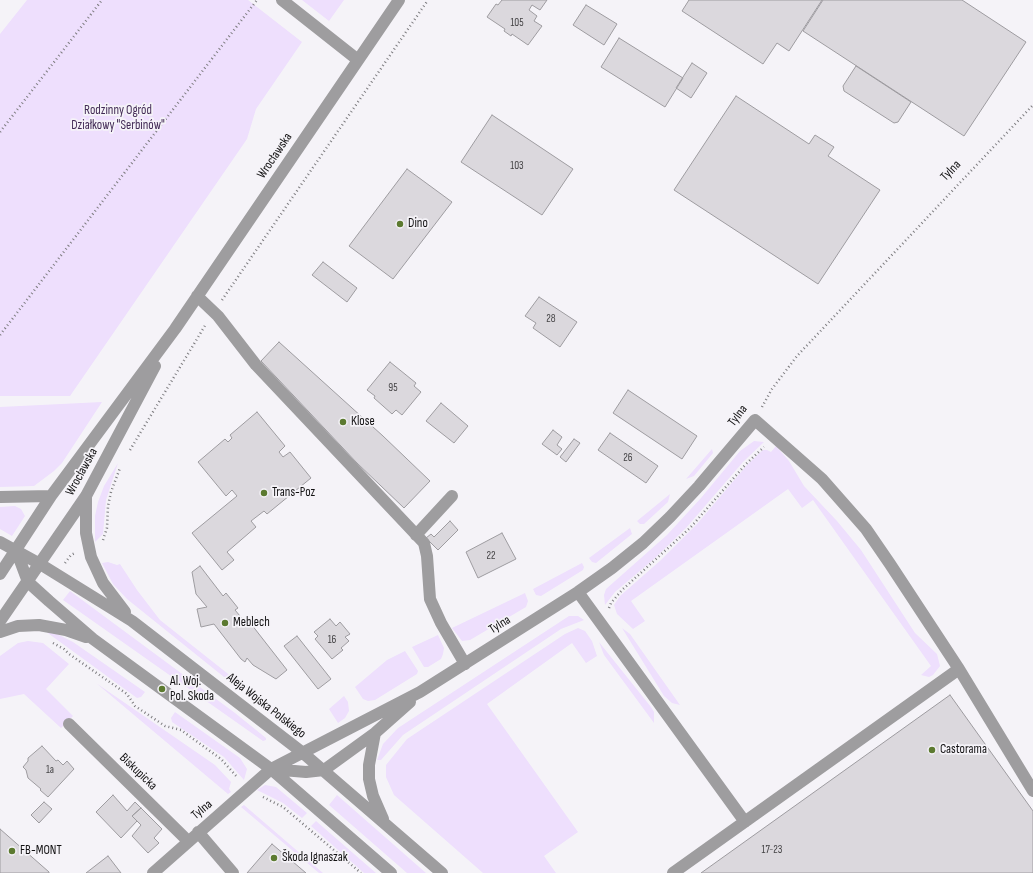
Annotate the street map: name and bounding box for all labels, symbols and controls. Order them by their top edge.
house number: 105 [510,16,524,30]
park label: Rodzinny Ogród Działkowy "Serbinów" [71,103,165,134]
street label: Wrocławska [254,130,296,182]
street label: Tylna [938,157,964,185]
house number: 103 [510,159,524,173]
place label: Dino [408,216,428,232]
marker: Dino [395,219,405,229]
house number: 28 [546,312,556,326]
house number: 95 [388,381,398,395]
street label: Tylna [725,402,751,430]
place label: Klose [351,414,375,430]
marker: Klose [338,417,348,427]
street label: Wrocławska [63,446,101,498]
house number: 26 [623,451,633,465]
place label: Trans-Poz [272,485,315,501]
marker: Trans-Poz [259,488,269,498]
house number: 22 [486,549,496,563]
street label: Tylna [486,612,514,638]
place label: Meblech [233,615,270,631]
marker: Meblech [220,618,230,628]
house number: 16 [328,633,336,647]
street label: Aleja Wojska Polskiego [223,670,309,742]
place label: Al. Woj. Pol. Skoda [170,674,214,705]
marker: Al. Woj. Pol. Skoda [157,684,167,694]
place label: Castorama [940,742,987,758]
marker: Castorama [927,745,937,755]
street label: Biskupicka [116,750,160,794]
house number: 1a [46,763,54,777]
street label: Tylna [188,797,216,823]
place label: FB-MONT [20,843,62,859]
house number: 17-23 [762,843,782,857]
marker: FB-MONT [7,846,17,856]
place label: Škoda Ignaszak [282,850,348,866]
marker: Škoda Ignaszak [269,853,279,863]

